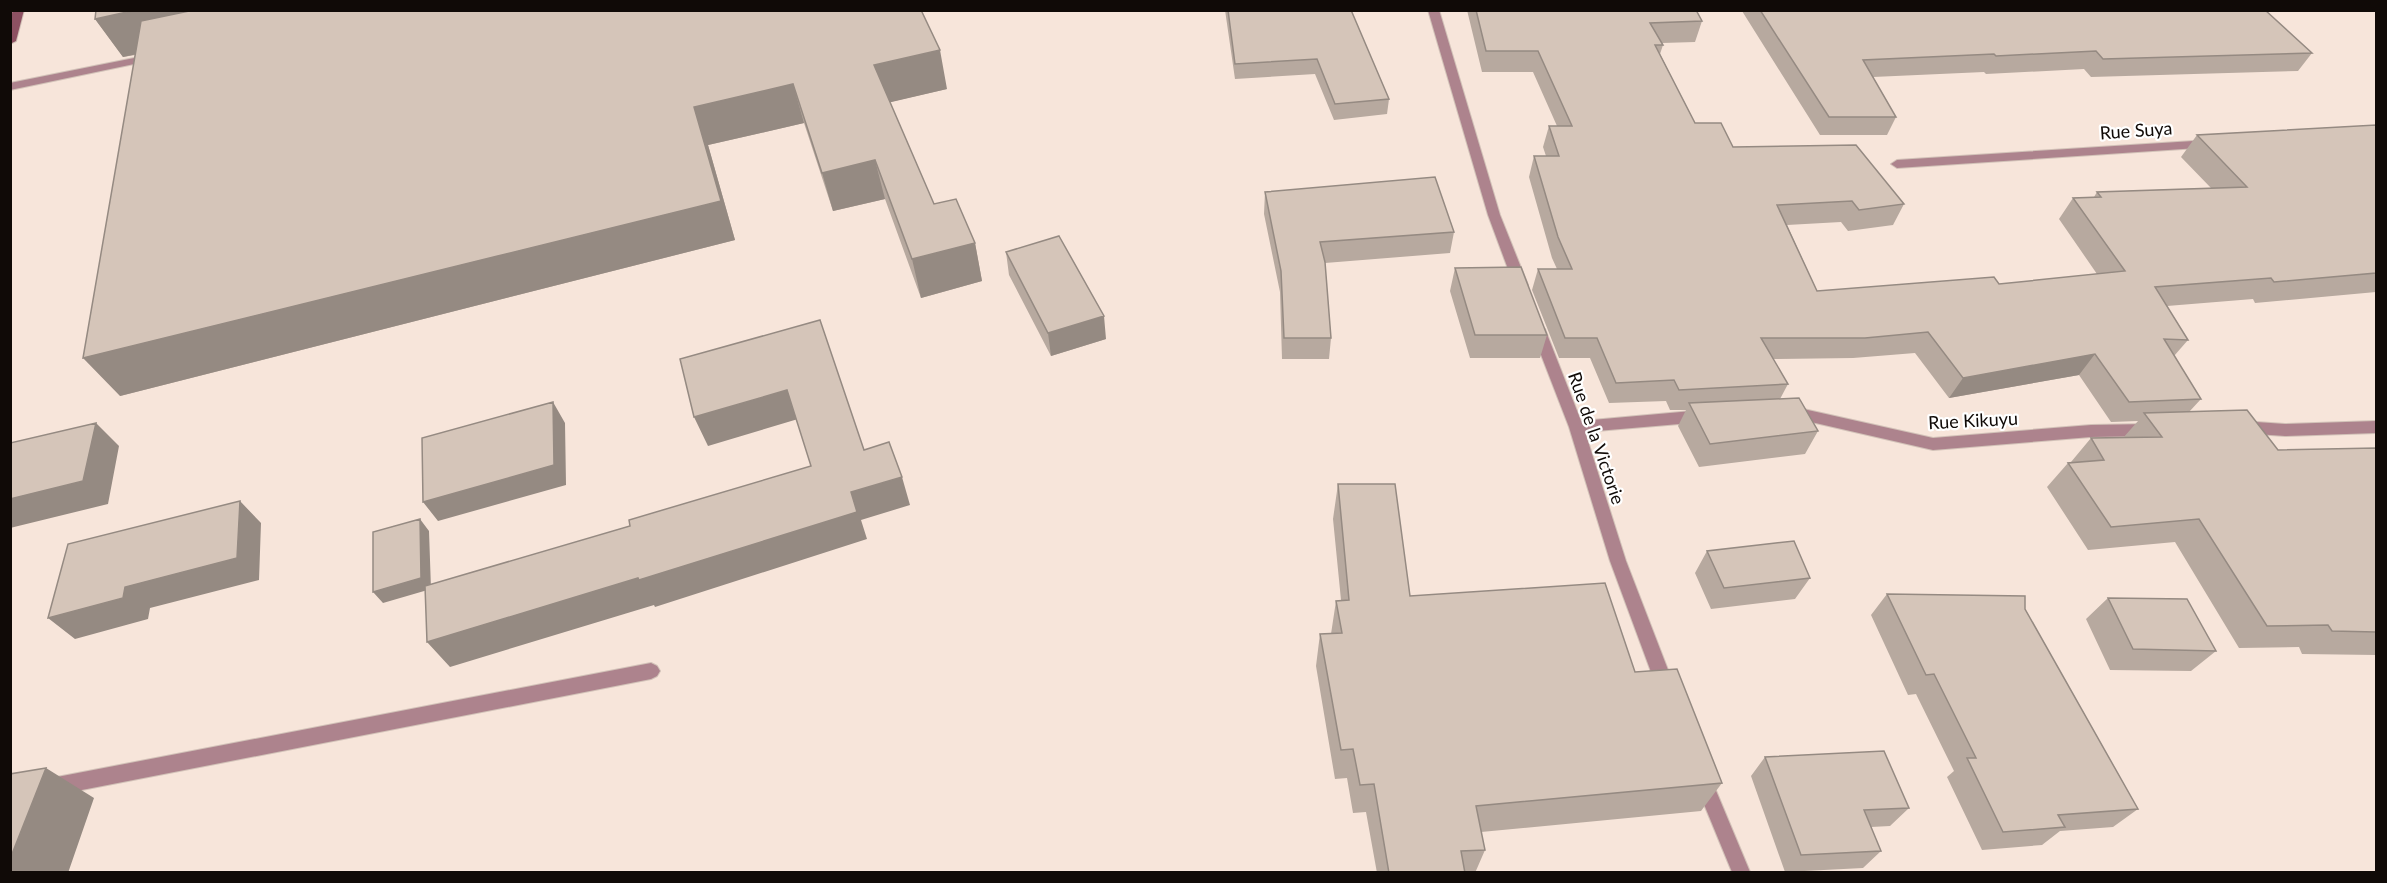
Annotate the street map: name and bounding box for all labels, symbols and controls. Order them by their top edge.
street label: Rue Suya [2099,116,2173,144]
street label: Rue de la Victorie [1564,369,1630,507]
street label: Rue Kikuyu [1928,407,2018,433]

